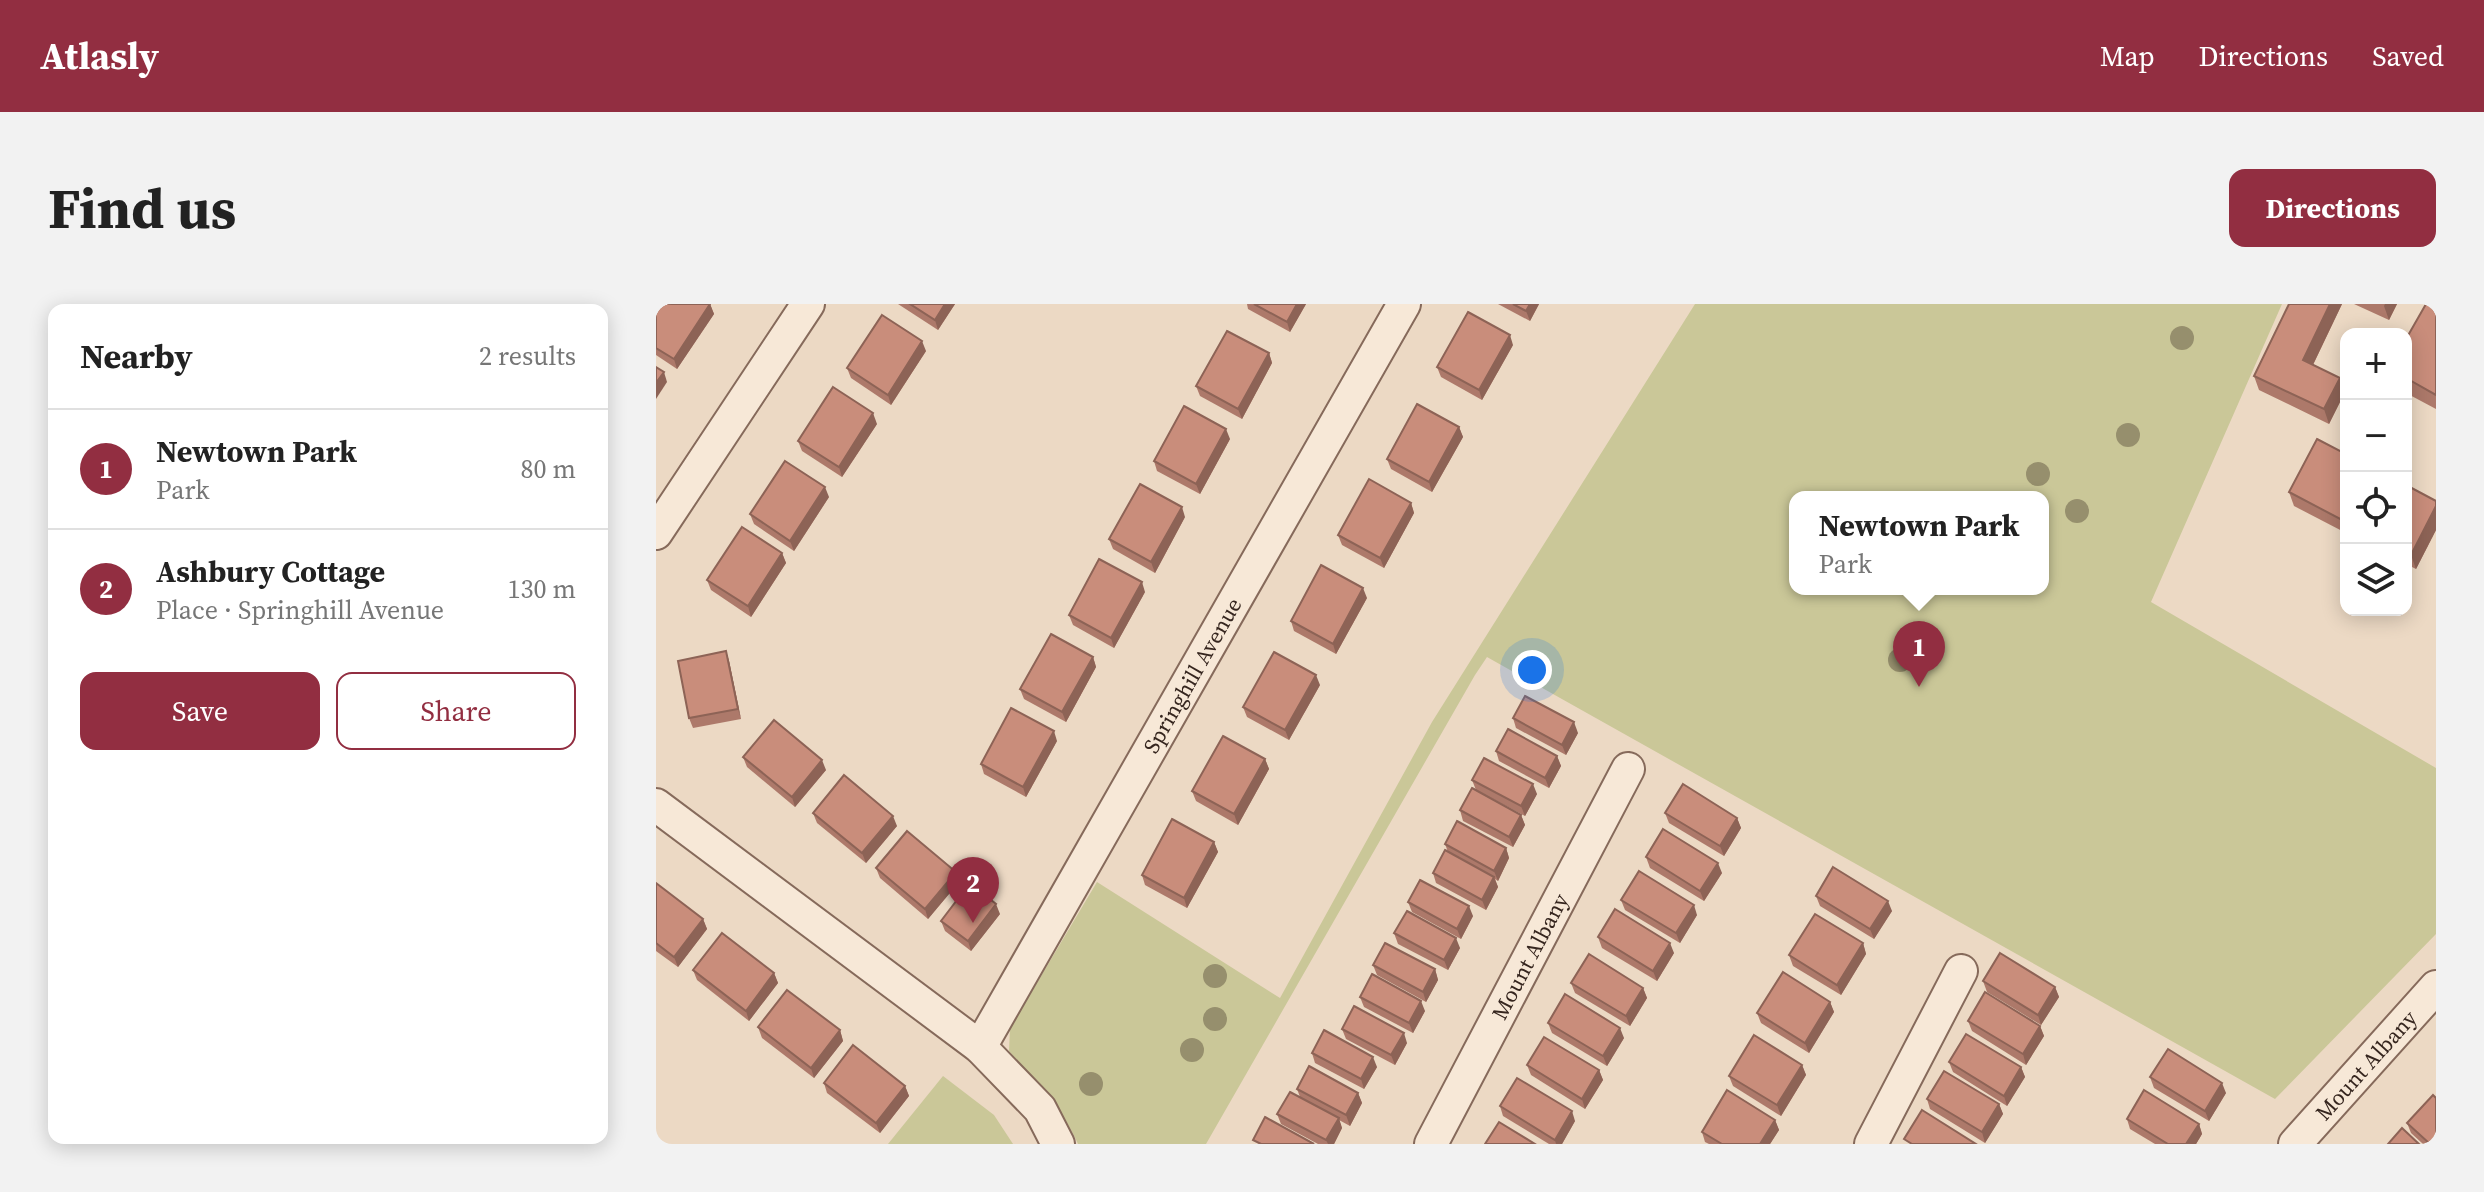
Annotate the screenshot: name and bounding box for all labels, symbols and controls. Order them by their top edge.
text: Atlasly [40,30,159,82]
text: Map [2100,37,2155,75]
text: Directions [2199,37,2328,75]
text: Saved [2372,37,2444,75]
button: Directions [2229,169,2436,247]
text: Find us [48,170,236,247]
map controls [2340,328,2412,616]
button: + [2340,328,2412,400]
text: Nearby [80,333,193,379]
text: 2 results [479,338,576,374]
button: − [2340,400,2412,472]
text: Newtown Park [156,431,357,472]
text: 1 [99,451,113,487]
text: 80 m [521,451,576,487]
text: Park [156,472,209,508]
button: locate [2340,472,2412,544]
popup [1789,491,2049,595]
text: Newtown Park [1819,505,2019,546]
button: layers [2340,544,2412,616]
text: Park [1819,546,1872,582]
text: Ashbury Cottage [156,551,385,592]
text: 2 [99,571,113,607]
text: 130 m [508,571,576,607]
text: Place · Springhill Avenue [156,592,444,628]
street label: Springhill Avenue [1136,592,1248,759]
pin: 1 [1893,621,1945,687]
your location [1512,650,1552,690]
button: Save [80,672,320,750]
button: Share [336,672,576,750]
pin: 2 [947,857,999,923]
street label: Mount Albany [1484,887,1575,1025]
street label: Mount Albany [2308,1003,2424,1127]

